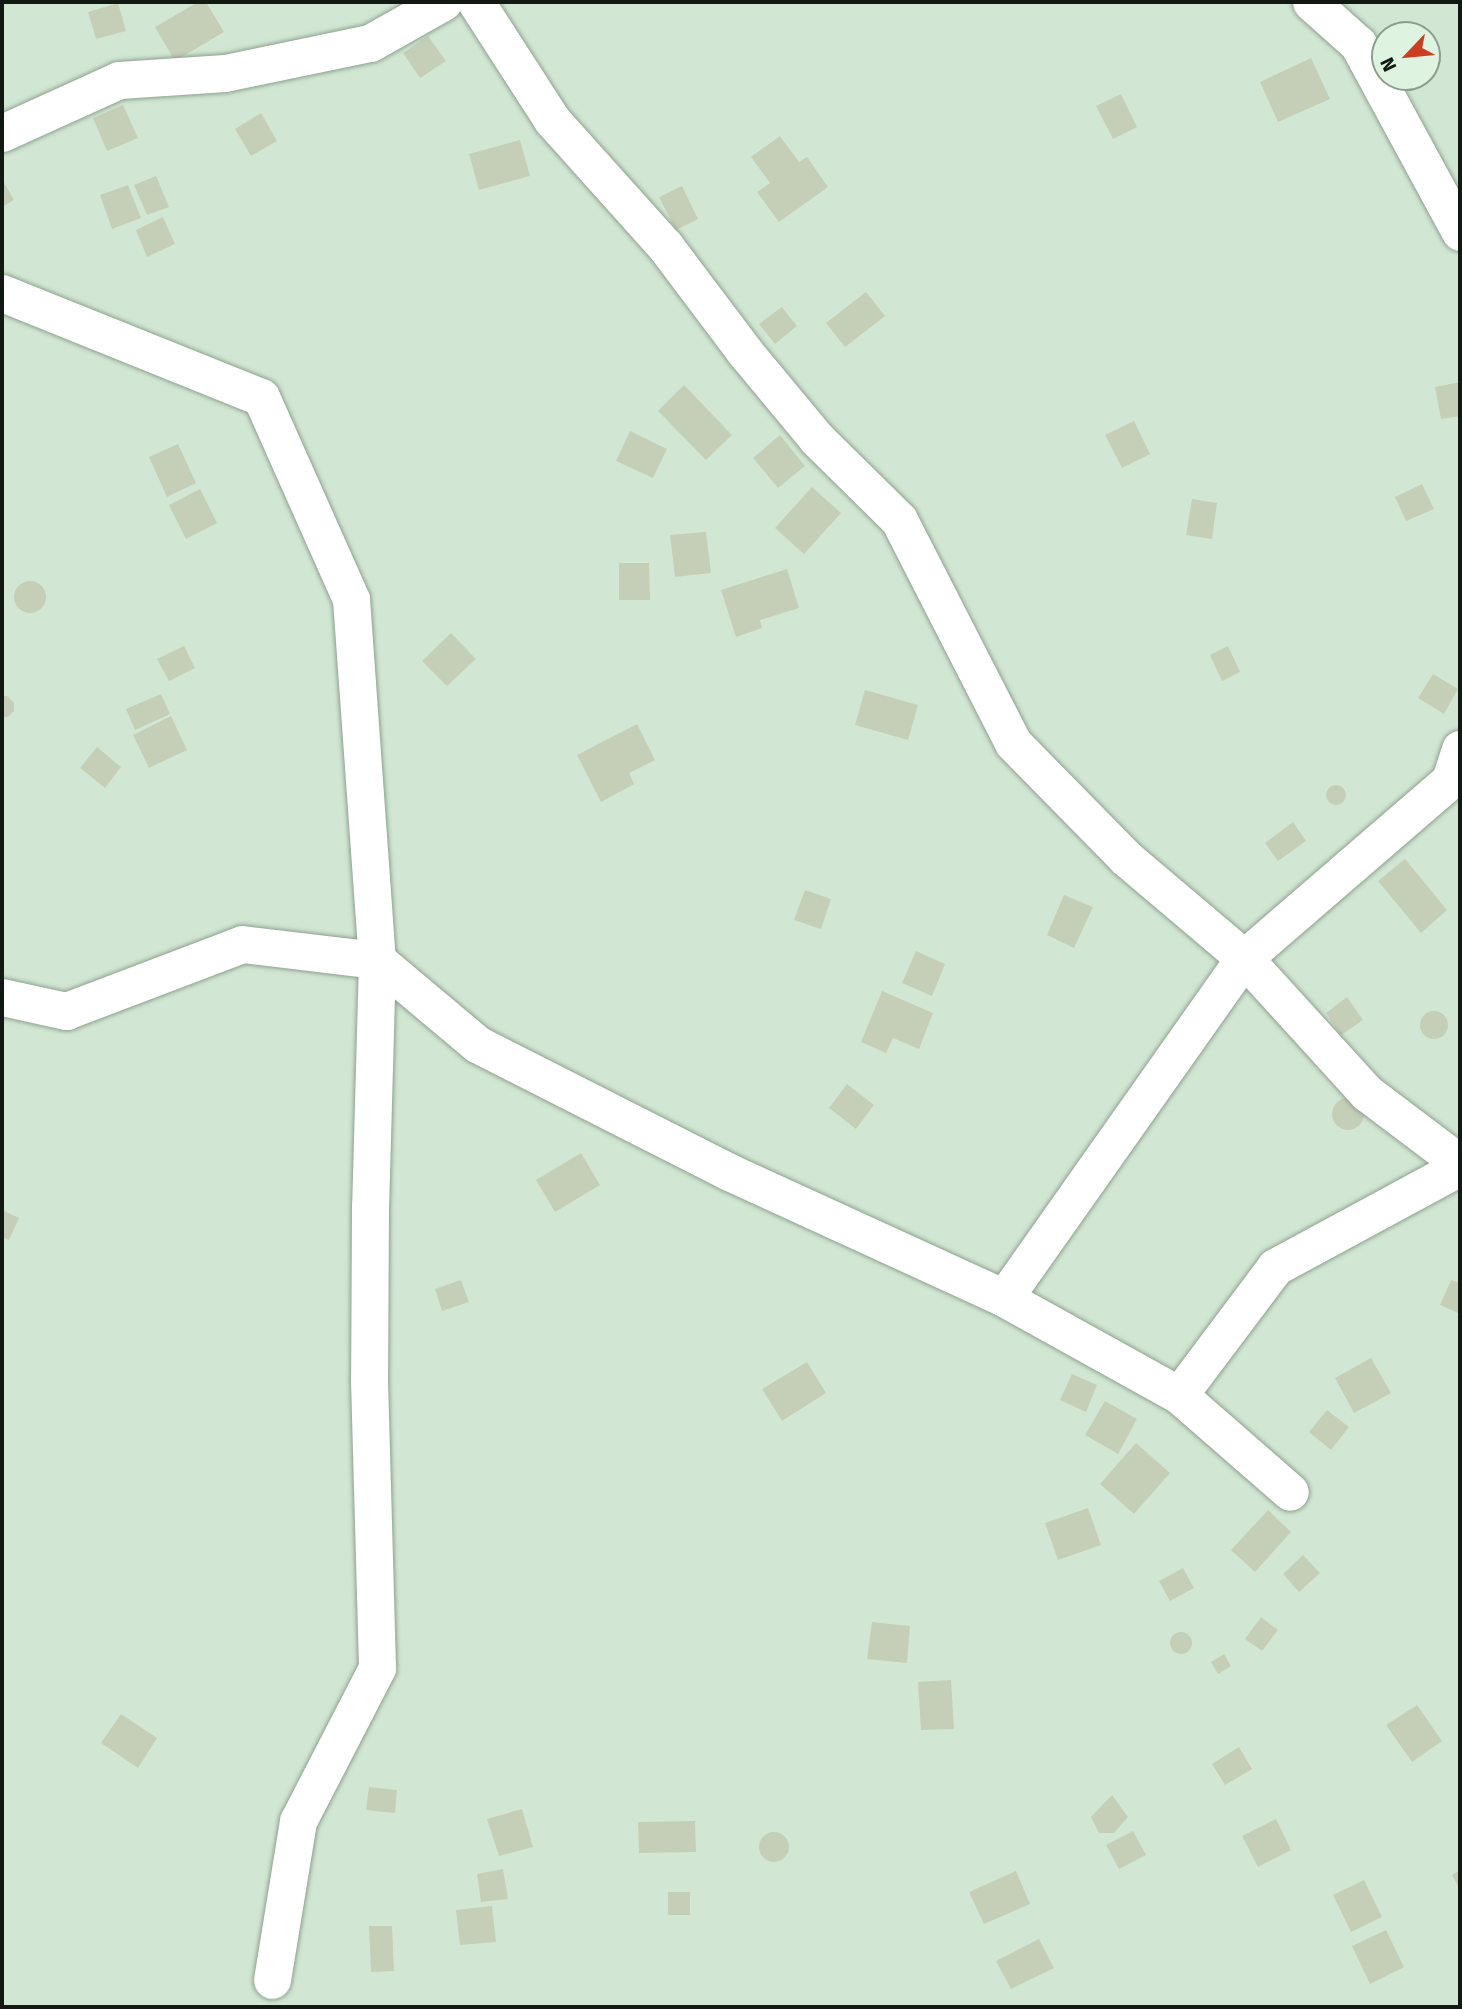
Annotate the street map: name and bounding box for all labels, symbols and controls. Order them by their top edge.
north arrow [1371,21,1441,91]
text: N [1375,54,1402,75]

